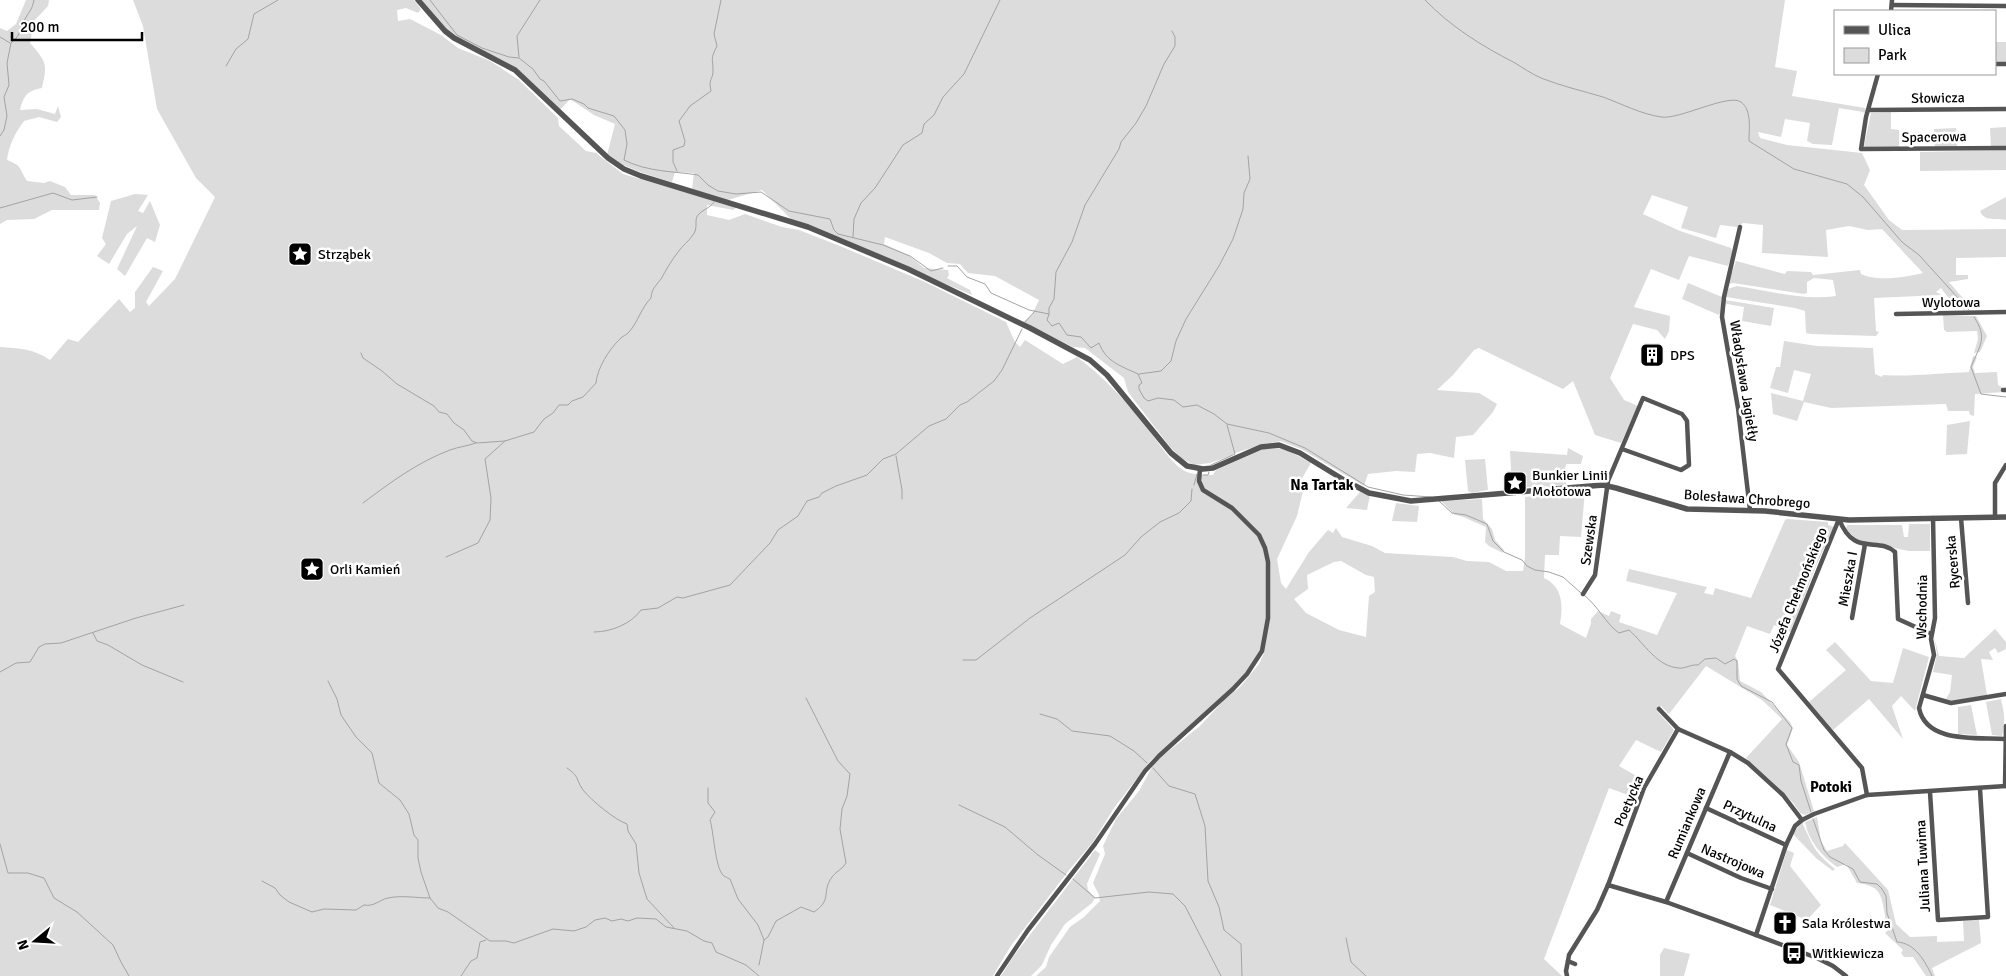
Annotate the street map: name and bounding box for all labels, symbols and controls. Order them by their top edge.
scale bar [12,10,142,42]
legend [1834,10,1996,75]
text: 200 m [20,18,60,36]
text: Ulica [1878,21,1911,39]
text: Park [1878,46,1907,64]
street label: Słowicza [1911,89,1965,107]
street label: Spacerowa [1901,128,1967,146]
place icon: Strząbek [287,241,313,267]
place label: Strząbek [318,246,371,263]
street label: Wylotowa [1922,294,1980,311]
street label: Władysława Jagiełły [1726,319,1762,443]
building icon: DPS [1639,342,1665,368]
place label: DPS [1670,347,1695,364]
place label: Bunkier Linii Mołotowa [1532,467,1608,500]
place icon: Bunkier Linii Mołotowa [1502,470,1528,496]
district label: Na Tartak [1290,476,1354,494]
street label: Bolesława Chrobrego [1683,486,1811,512]
street label: Szewska [1577,514,1601,566]
street label: Józefa Chełmońskiego [1765,525,1831,655]
street label: Rycerska [1942,535,1964,589]
street label: Mieszka I [1835,550,1861,608]
place icon: Orli Kamień [299,556,325,582]
place label: Orli Kamień [330,561,400,578]
street label: Wschodnia [1913,574,1931,640]
street label: Poetycka [1611,773,1647,829]
district label: Potoki [1810,778,1852,796]
street label: Rumiankowa [1664,785,1710,861]
street label: Przytulna [1720,796,1780,836]
street label: Juliana Tuwima [1912,819,1934,913]
street label: Nastrojowa [1698,840,1768,882]
church icon: Sala Królestwa [1772,910,1798,936]
place label: Sala Królestwa [1802,915,1891,932]
north arrow [10,916,60,966]
text: N [14,938,33,952]
bus stop icon: Witkiewicza [1781,940,1807,966]
place label: Witkiewicza [1812,945,1884,962]

